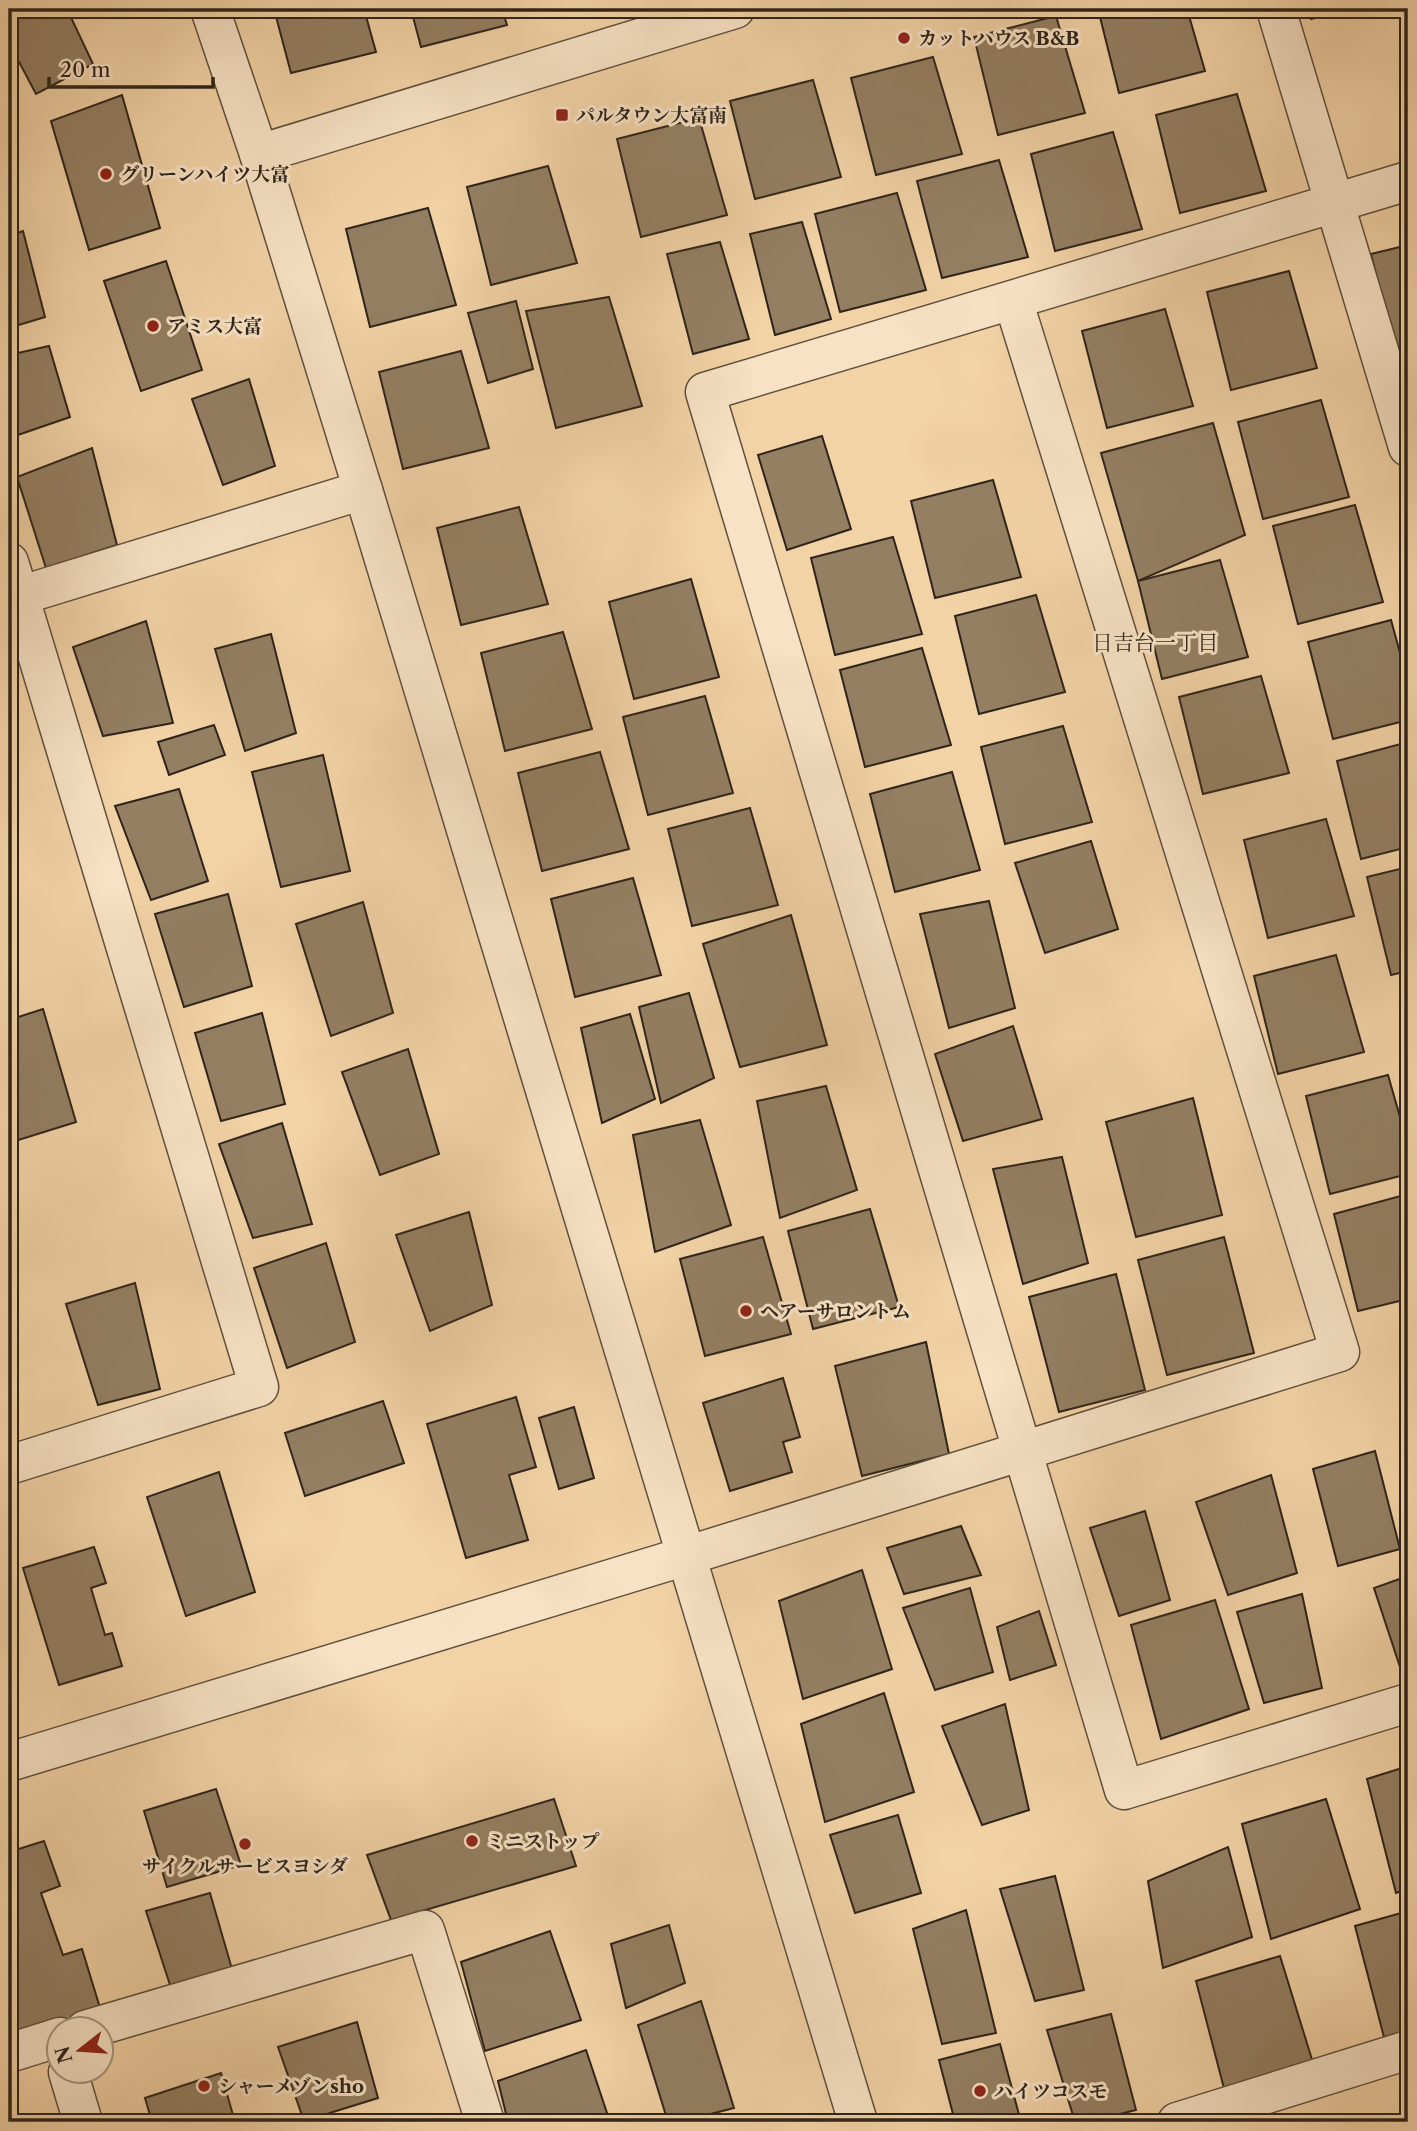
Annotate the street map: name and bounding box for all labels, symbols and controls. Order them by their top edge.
place label: カットハウス B&B [918,27,1079,50]
marker: カットハウス B&B [896,30,912,46]
scale bar [49,46,214,90]
text: 20 m [60,57,111,82]
place label: パルタウン大富南 [576,104,727,127]
marker: パルタウン大富南 [554,107,570,123]
place label: グリーンハイツ大富 [120,163,289,186]
marker: グリーンハイツ大富 [98,166,114,182]
place label: アミス大富 [167,315,262,338]
marker: アミス大富 [145,318,161,334]
district label: 日吉台一丁目 [1092,630,1218,655]
place label: ヘアーサロントム [760,1300,911,1323]
marker: ヘアーサロントム [738,1303,754,1319]
place label: ミニストップ [486,1830,599,1853]
marker: ミニストップ [464,1833,480,1849]
marker: サイクルサービスヨシダ [237,1836,253,1852]
place label: サイクルサービスヨシダ [142,1855,348,1878]
north arrow [46,2016,116,2086]
text: N [51,2044,78,2066]
place label: シャーメゾンsho [218,2075,364,2098]
marker: シャーメゾンsho [196,2078,212,2094]
place label: ハイツコスモ [994,2080,1108,2103]
marker: ハイツコスモ [972,2083,988,2099]

